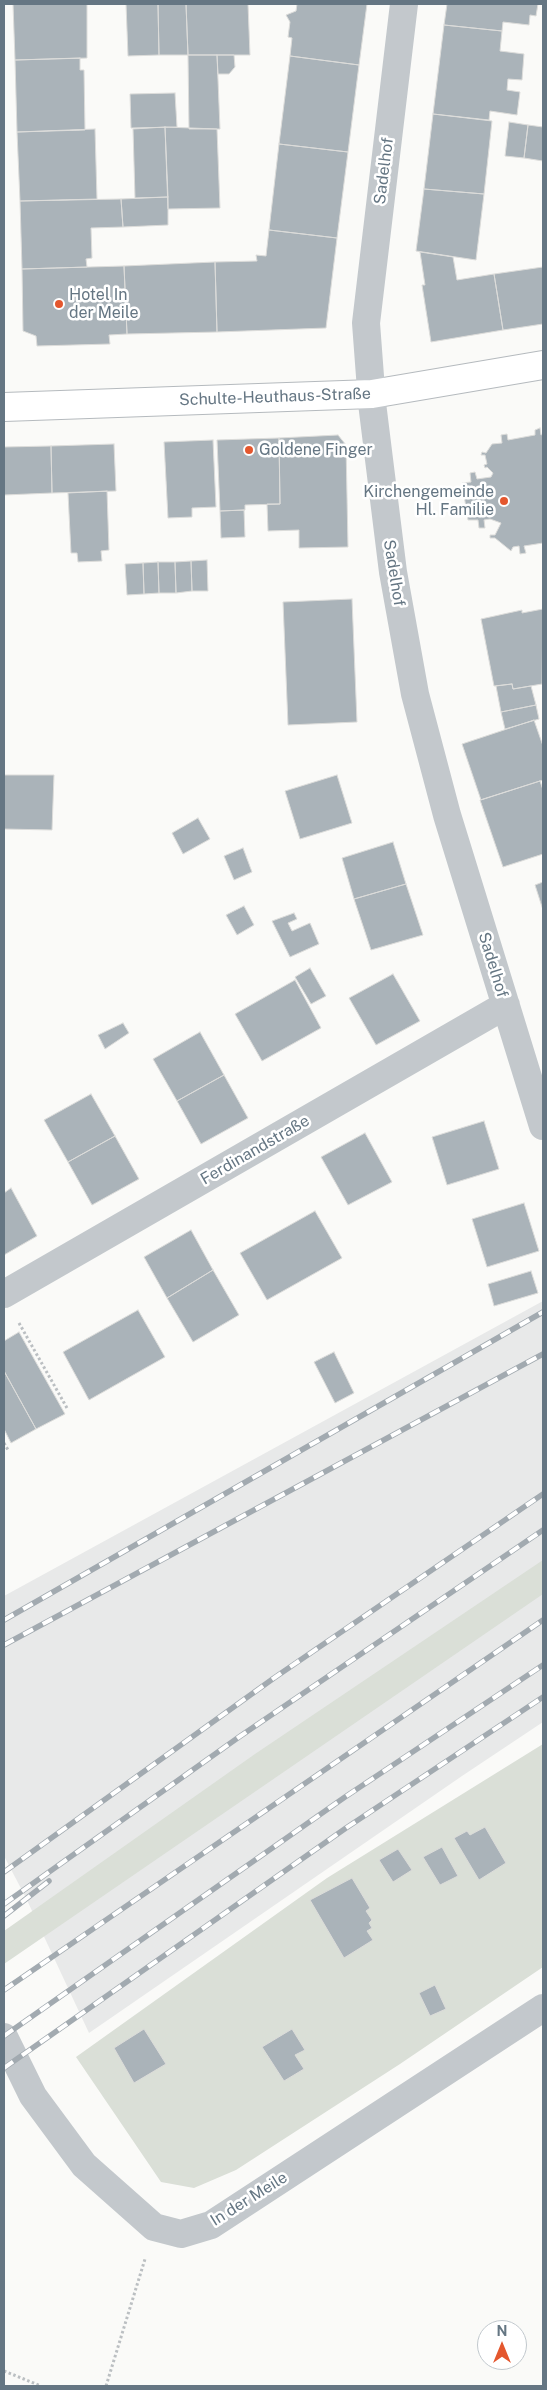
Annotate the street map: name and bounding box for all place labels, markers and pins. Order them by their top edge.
place label: Hotel In der Meile [69,285,138,323]
marker: Hotel In der Meile [53,298,65,310]
place label: Goldene Finger [259,440,373,460]
marker: Goldene Finger [243,444,255,456]
place label: Kirchengemeinde Hl. Familie [363,482,494,520]
marker: Kirchengemeinde Hl. Familie [498,495,510,507]

